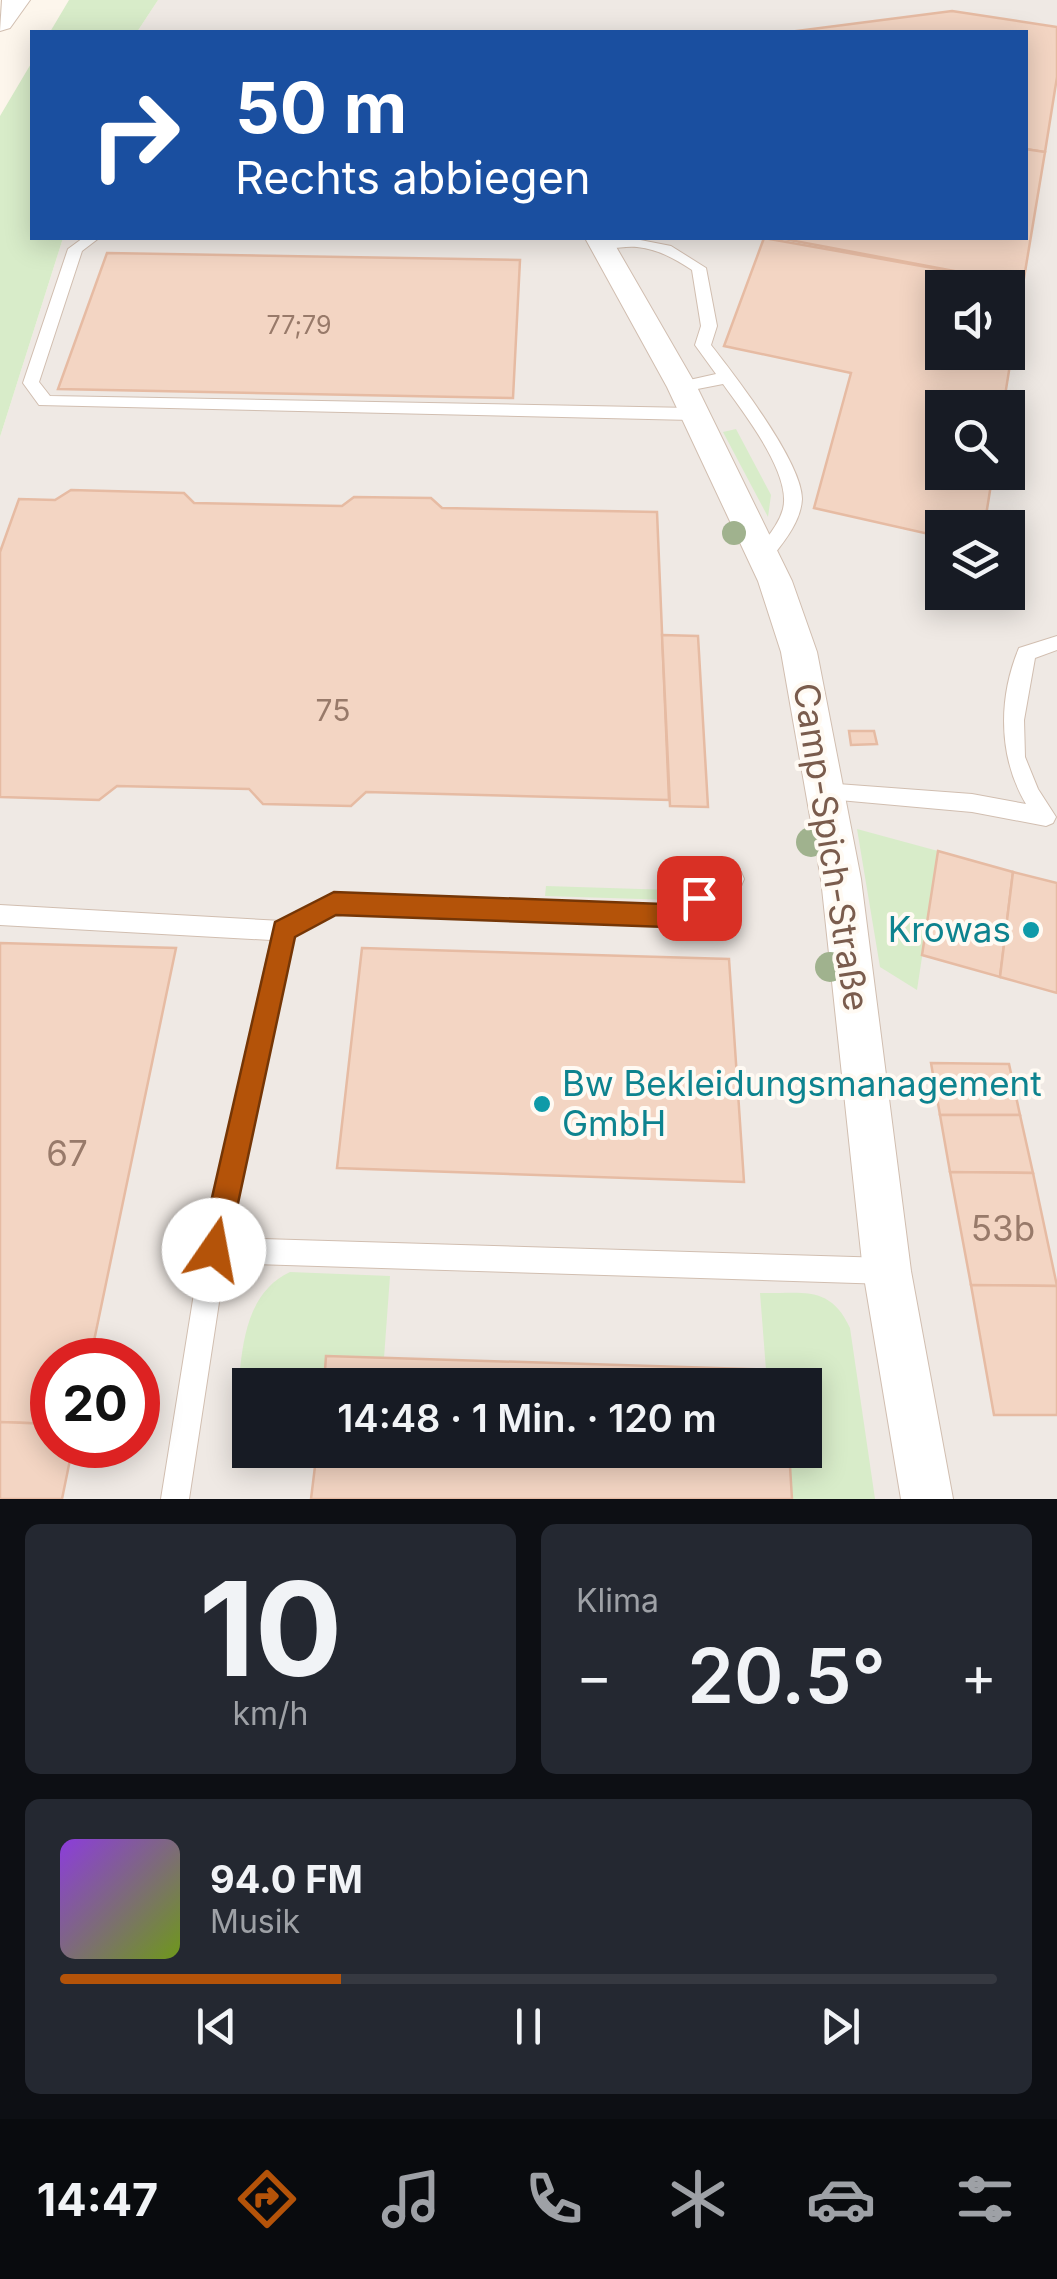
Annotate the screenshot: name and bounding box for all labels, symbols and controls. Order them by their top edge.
text: 50 m [235,65,407,150]
icon: right [70,70,200,200]
text: Rechts abbiegen [235,150,590,205]
map controls [925,270,1025,610]
button: sound [925,270,1025,370]
house number: 77;79 [267,310,331,340]
button: search [925,390,1025,490]
button: layers [925,510,1025,610]
street label: Camp-Spich-Straße [785,680,879,1014]
house number: 75 [316,692,350,728]
pin [657,856,742,941]
icon: arrive [672,871,727,926]
place label: Krowas [888,908,1011,950]
marker: Krowas [1020,919,1042,941]
place label: Bw Bekleidungsmanagement GmbH [562,1062,1042,1144]
marker: Bw Bekleidungsmanagement GmbH [531,1093,553,1115]
house number: 67 [46,1132,88,1174]
position arrow [162,1198,266,1302]
house number: 53b [971,1207,1035,1249]
speed limit sign: 20 [30,1338,160,1468]
text: 14:48 · 1 Min. · 120 m [337,1395,717,1441]
text: 10 [199,1550,342,1707]
text: Klima [576,1581,659,1620]
text: 20.5° [687,1630,886,1721]
text: − [576,1643,612,1709]
text: + [961,1643,997,1709]
text: km/h [232,1694,309,1733]
text: 94.0 FM [210,1856,363,1902]
text: Musik [210,1902,300,1941]
icon: previous [189,1999,244,2054]
icon: pause [501,1999,556,2054]
icon: next [813,1999,868,2054]
icon: directions [232,2164,302,2234]
icon: music [376,2164,446,2234]
icon: phone [519,2164,589,2234]
icon: climate [663,2164,733,2234]
icon: car [806,2164,876,2234]
icon: filters [950,2164,1020,2234]
text: 14:47 [37,2172,158,2227]

